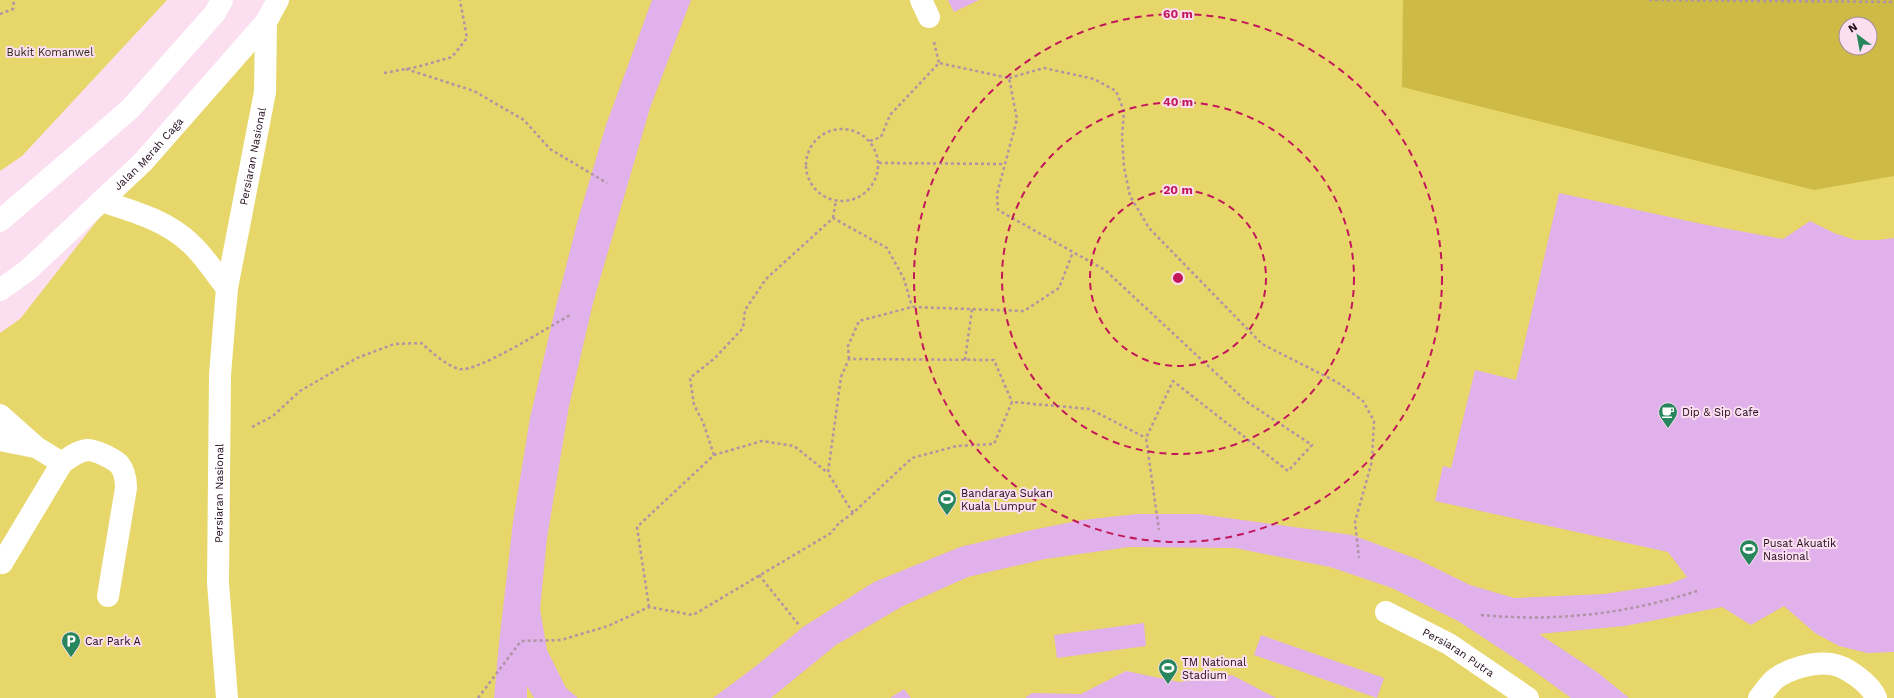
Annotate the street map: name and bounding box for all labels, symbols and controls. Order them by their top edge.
text: 60 m [1163,7,1193,21]
north arrow [1838,16,1878,56]
text: N [1846,20,1860,36]
park label: Bukit Komanwel [6,46,94,59]
text: 40 m [1163,95,1193,109]
street label: Persiaran Nasional [237,105,269,206]
street label: Jalan Merah Caga [111,115,186,193]
text: 20 m [1163,183,1193,197]
centre of rings [1171,271,1185,285]
cafe icon: Dip & Sip Cafe [1657,401,1679,429]
place label: Dip & Sip Cafe [1682,406,1759,419]
street label: Persiaran Nasional [212,443,226,543]
place label: Bandaraya Sukan Kuala Lumpur [961,487,1053,513]
sports icon: Bandaraya Sukan Kuala Lumpur [936,488,958,516]
place label: Pusat Akuatik Nasional [1763,537,1836,563]
sports icon: Pusat Akuatik Nasional [1738,538,1760,566]
street label: Persiaran Putra [1420,625,1497,679]
parking icon: Car Park A [60,630,82,658]
place label: Car Park A [85,635,141,648]
place label: TM National Stadium [1182,656,1247,682]
sports icon: TM National Stadium [1157,657,1179,685]

